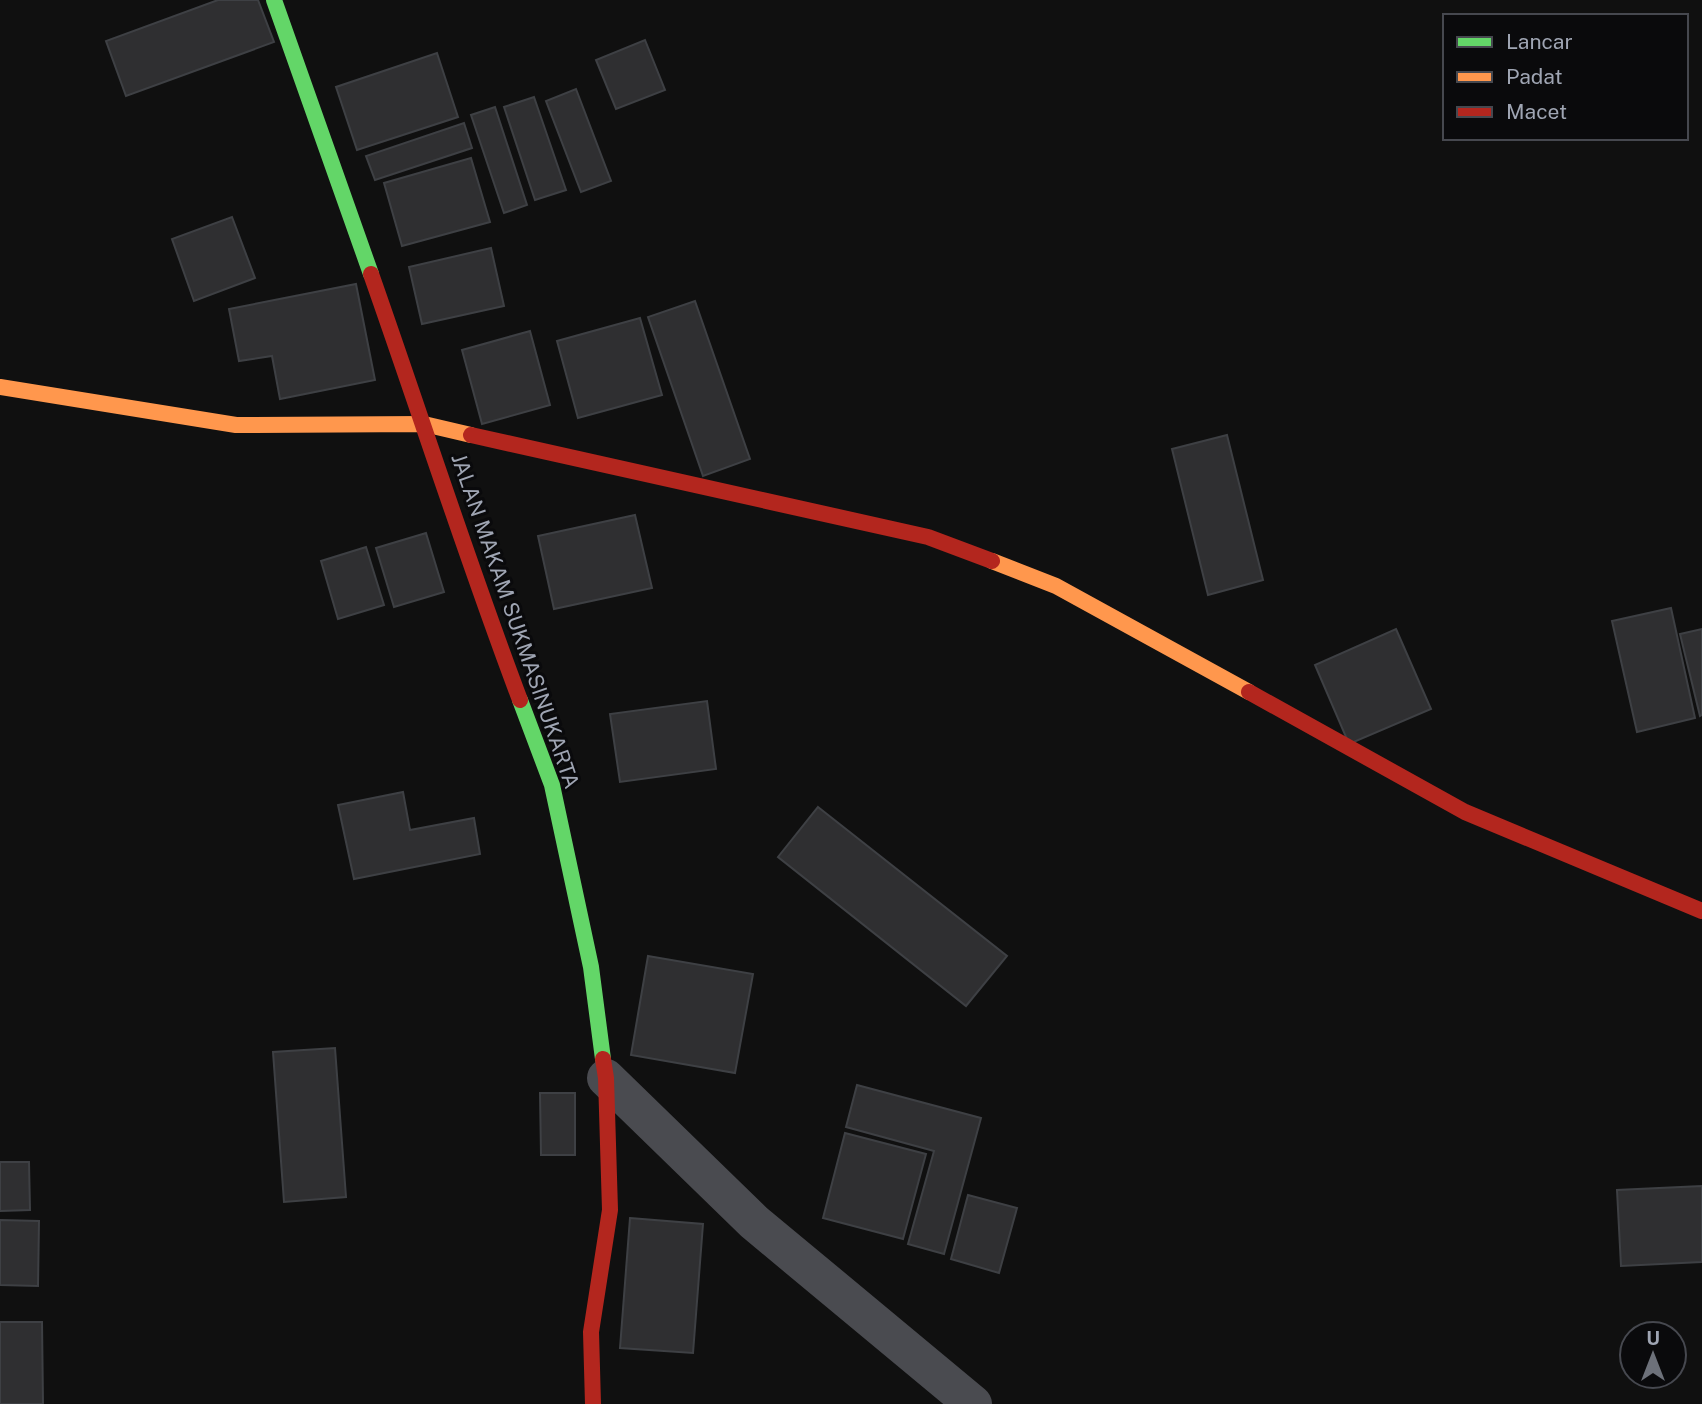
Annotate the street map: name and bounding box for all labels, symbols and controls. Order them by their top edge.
legend [1443,14,1688,140]
text: Lancar [1506,29,1573,54]
text: Padat [1506,64,1563,89]
text: Macet [1506,99,1567,124]
street label: JALAN MAKAM SUKMASINUKARTA [446,450,585,792]
north arrow [1618,1320,1688,1390]
text: U [1646,1327,1660,1349]

